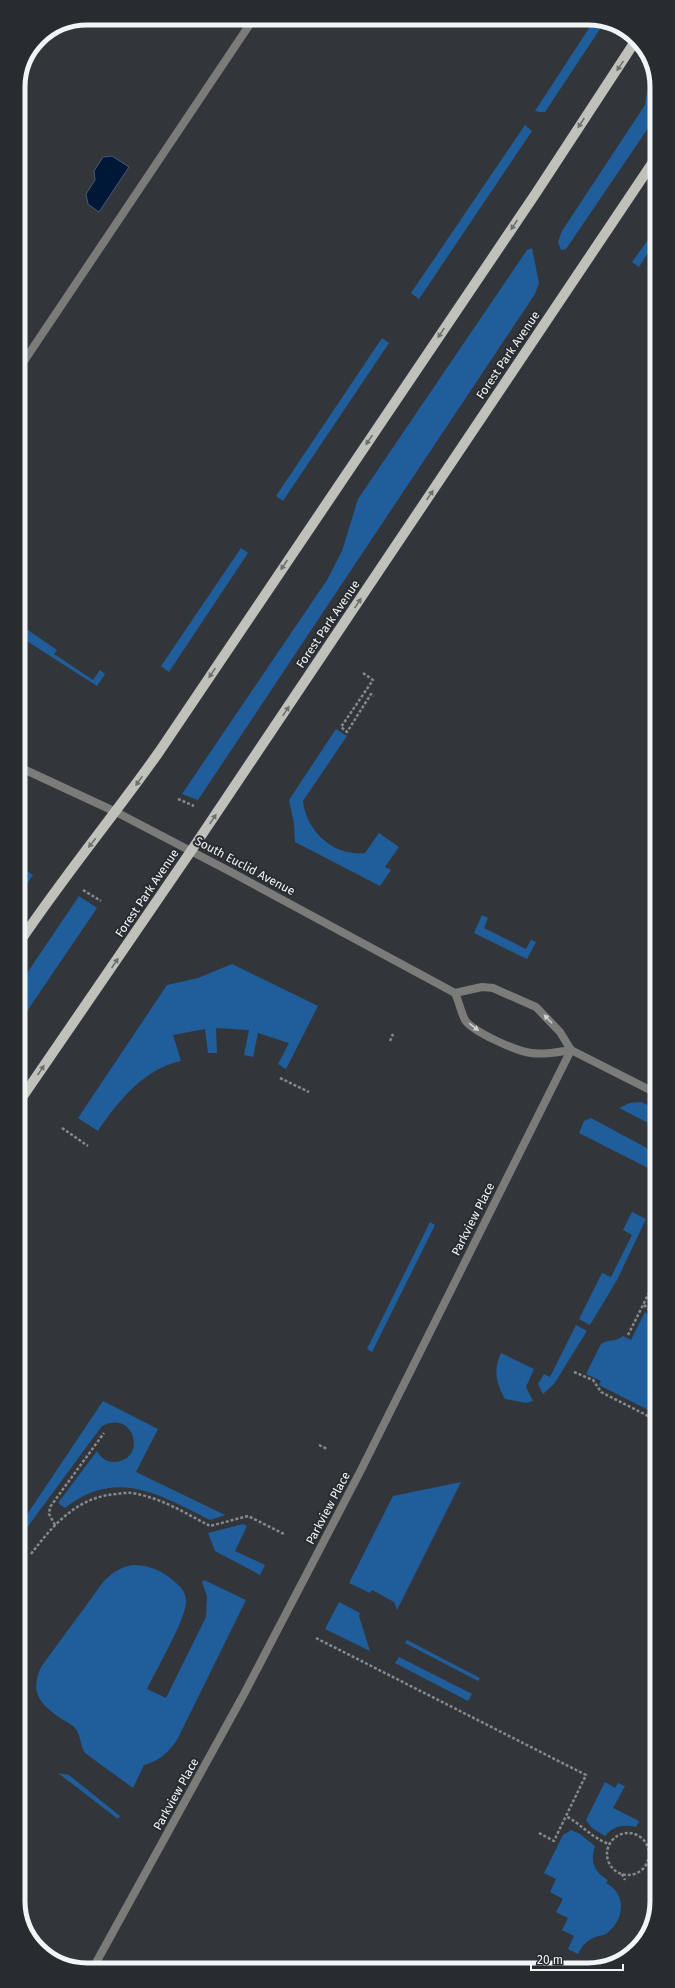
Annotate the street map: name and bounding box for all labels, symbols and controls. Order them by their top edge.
one-way arrow [616,60,623,71]
one-way arrow [578,117,585,129]
one-way arrow [510,220,518,230]
street label: Forest Park Avenue [473,308,543,402]
one-way arrow [437,328,445,338]
one-way arrow [365,435,372,446]
one-way arrow [426,489,434,500]
one-way arrow [281,560,288,571]
street label: Forest Park Avenue [293,577,363,671]
one-way arrow [354,597,362,608]
one-way arrow [208,668,216,679]
one-way arrow [282,705,289,717]
one-way arrow [135,775,143,786]
one-way arrow [209,813,217,824]
street label: South Euclid Avenue [193,834,297,898]
one-way arrow [88,837,96,848]
street label: Forest Park Avenue [112,846,182,940]
one-way arrow [111,958,119,968]
one-way arrow [543,1014,553,1024]
one-way arrow [468,1023,479,1031]
one-way arrow [37,1065,45,1075]
street label: Parkview Place [449,1180,497,1258]
street label: Parkview Place [303,1469,353,1547]
street label: Parkview Place [150,1756,202,1832]
scale bar [531,1946,623,1972]
text: 20 m [537,1953,563,1967]

